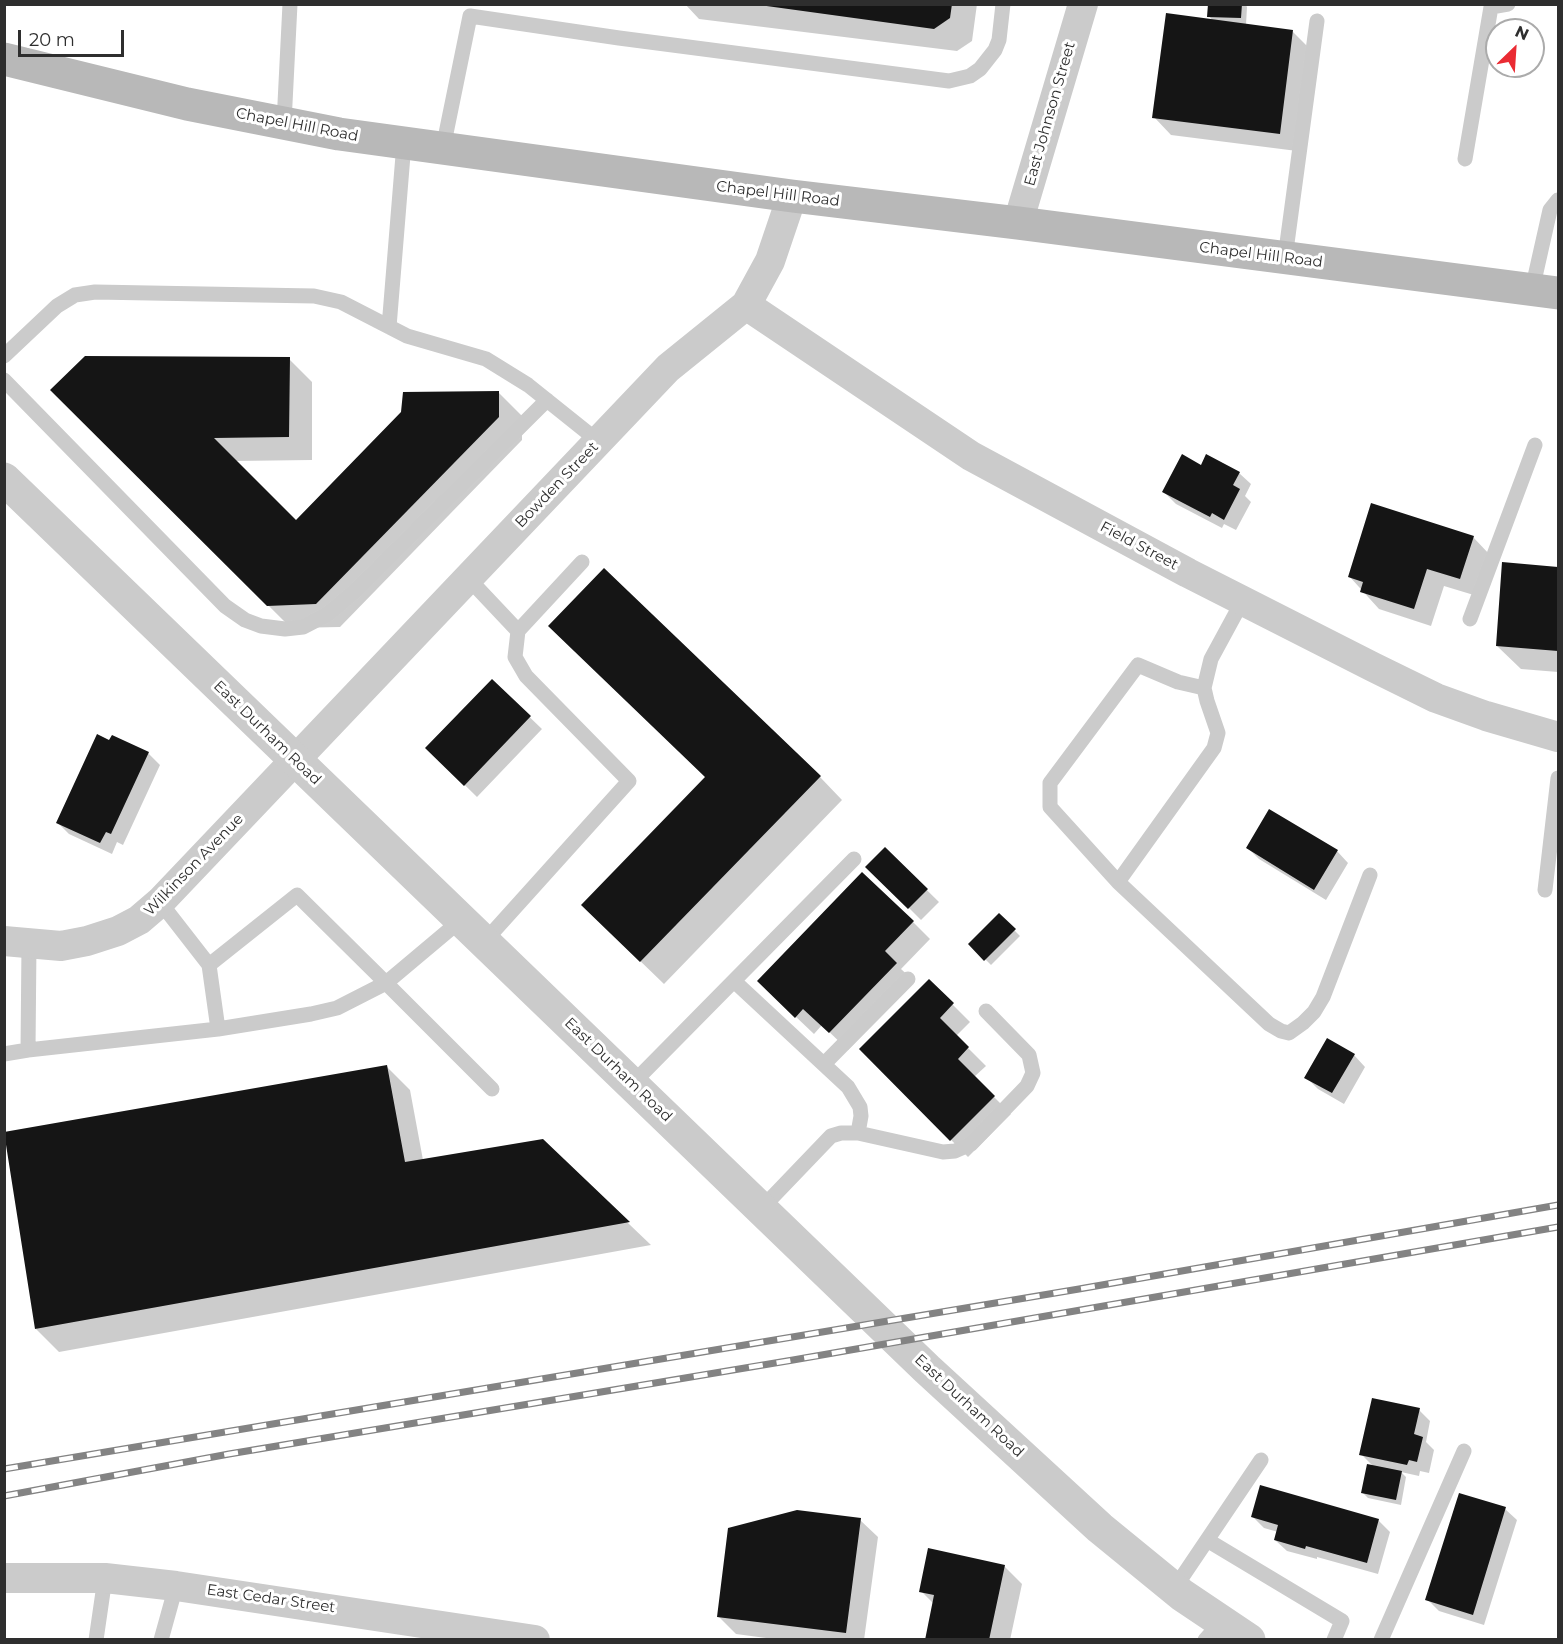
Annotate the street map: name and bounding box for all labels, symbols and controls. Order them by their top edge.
scale bar [21,18,128,56]
north arrow [1485,18,1545,78]
text: N [1512,22,1532,44]
text: 20 m [29,29,75,51]
street label: East Johnson Street [1021,40,1079,188]
street label: Chapel Hill Road [234,104,360,146]
street label: Chapel Hill Road [715,177,841,211]
street label: Chapel Hill Road [1198,238,1324,272]
street label: Bowden Street [512,438,602,532]
street label: Field Street [1097,518,1181,574]
street label: East Durham Road [209,677,325,789]
street label: Wilkinson Avenue [141,810,247,920]
street label: East Durham Road [560,1014,676,1126]
street label: East Durham Road [911,1351,1027,1461]
street label: East Cedar Street [205,1581,337,1617]

